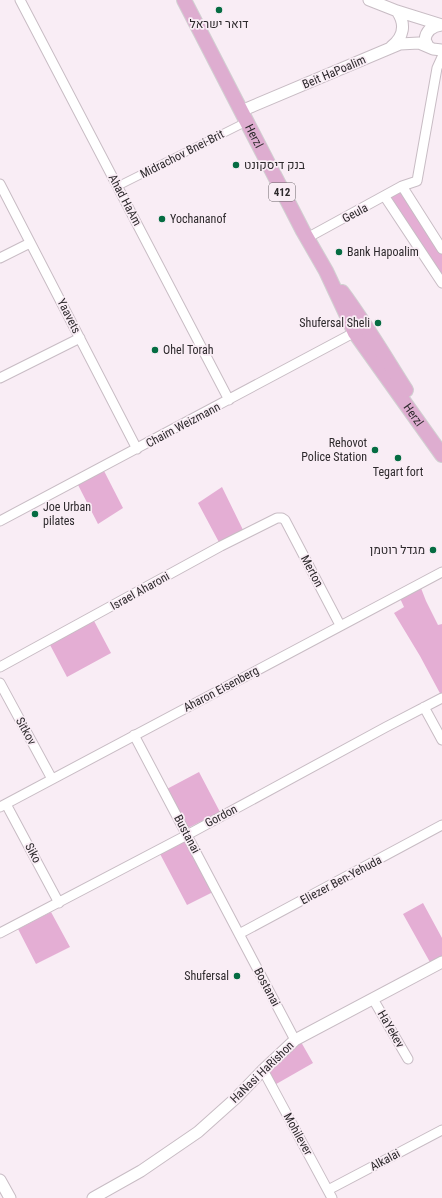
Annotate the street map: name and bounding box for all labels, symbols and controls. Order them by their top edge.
marker: דואר ישראל [214,5,224,15]
place label: דואר ישראל [189,17,249,31]
street label: Beit HaPoalim [300,52,368,92]
street label: Herzl [242,122,266,150]
street label: Midrachov Bnei-Brit [138,127,227,181]
place label: בנק דיסקונט [244,158,306,172]
marker: בנק דיסקונט [231,160,241,170]
street label: Ahad HaAm [106,172,144,228]
road number: 412 [269,183,295,201]
street label: Geula [340,200,370,226]
place label: Yochananof [170,212,226,226]
marker: Yochananof [157,214,167,224]
place label: Bank Hapoalim [347,245,419,259]
marker: Bank Hapoalim [334,247,344,257]
street label: Yaavets [54,296,84,336]
place label: Shufersal Sheli [299,316,370,330]
marker: Shufersal Sheli [373,318,383,328]
place label: Ohel Torah [163,343,214,357]
marker: Ohel Torah [150,345,160,355]
street label: Chaim Weizmann [144,400,223,450]
street label: Herzl [400,401,426,429]
place label: Rehovot Police Station [301,436,367,464]
marker: Rehovot Police Station [370,445,380,455]
marker: Tegart fort [393,453,403,463]
place label: Tegart fort [373,465,424,479]
place label: Joe Urban pilates [43,500,91,528]
marker: Joe Urban pilates [30,509,40,519]
place label: מגדל רוטמן [370,543,425,557]
marker: מגדל רוטמן [428,545,438,555]
street label: Merton [298,553,326,589]
street label: Israel Aharoni [108,569,172,613]
street label: Aharon Eisenberg [181,663,261,715]
street label: Sitkov [13,715,39,747]
street label: Gordon [203,802,240,830]
street label: Bustanai [171,812,203,856]
street label: Siko [22,841,44,865]
street label: Eliezer Ben-Yehuda [298,853,384,907]
street label: Bostanai [251,965,283,1009]
place label: Shufersal [184,969,229,983]
marker: Shufersal [232,971,242,981]
street label: HaYekev [375,1008,407,1050]
street label: HaNasi HaRishon [227,1038,297,1106]
street label: Mohilever [281,1110,316,1158]
street label: Alkalai [368,1146,402,1174]

